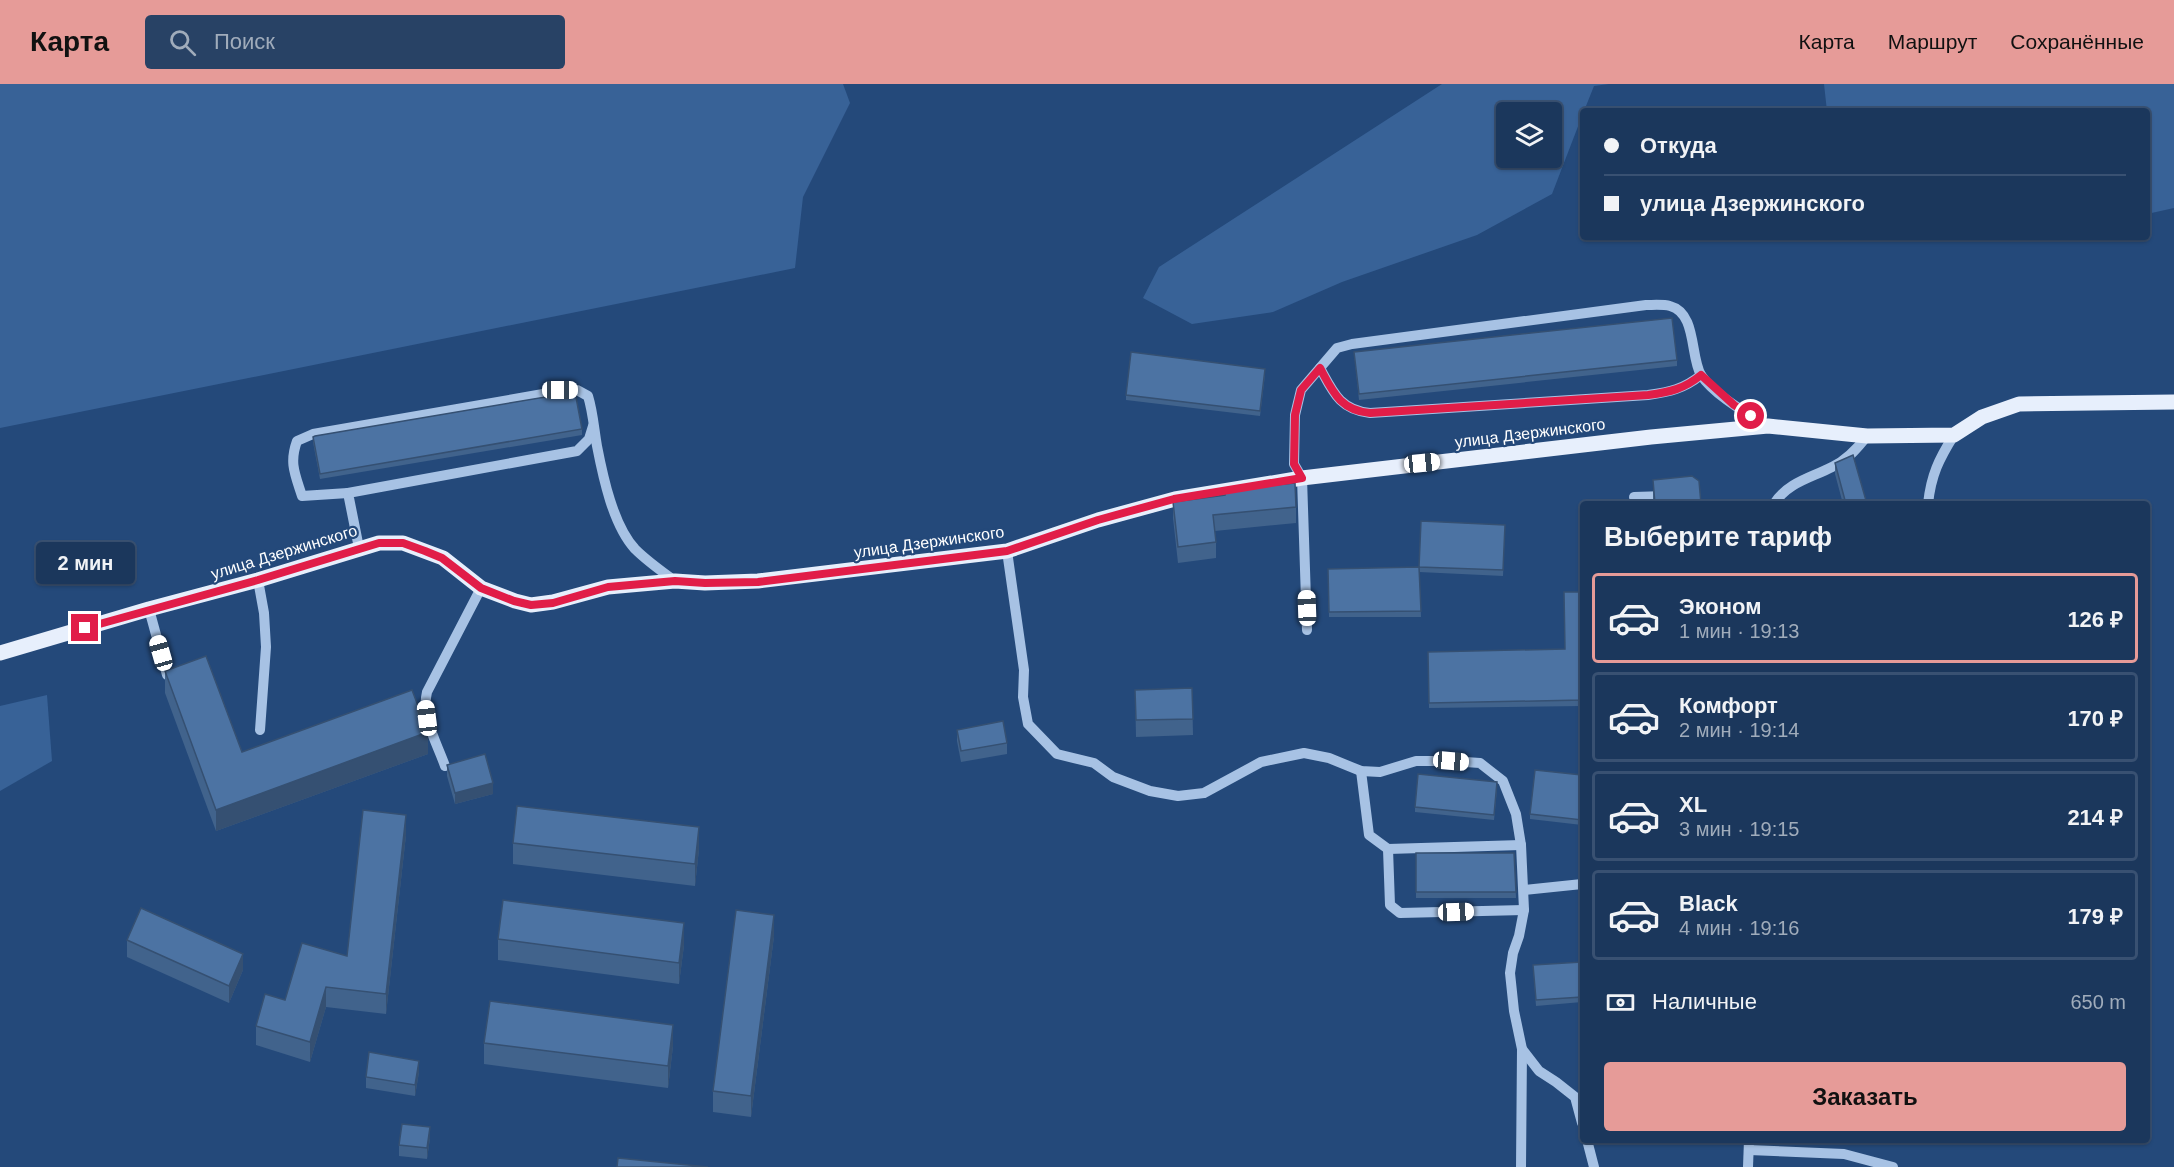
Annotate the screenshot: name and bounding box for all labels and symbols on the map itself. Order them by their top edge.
car [542,381,578,399]
route start [1737,402,1764,429]
street label: улица Дзержинского [1454,415,1606,451]
car [1403,452,1441,474]
street label: улица Дзержинского [209,522,359,582]
street label: улица Дзержинского [853,523,1005,561]
callout: 2 мин [36,541,134,583]
car [1297,590,1317,626]
route end [71,614,98,641]
car [147,633,175,673]
car [416,699,438,737]
car [1432,750,1470,772]
car [1438,902,1474,922]

